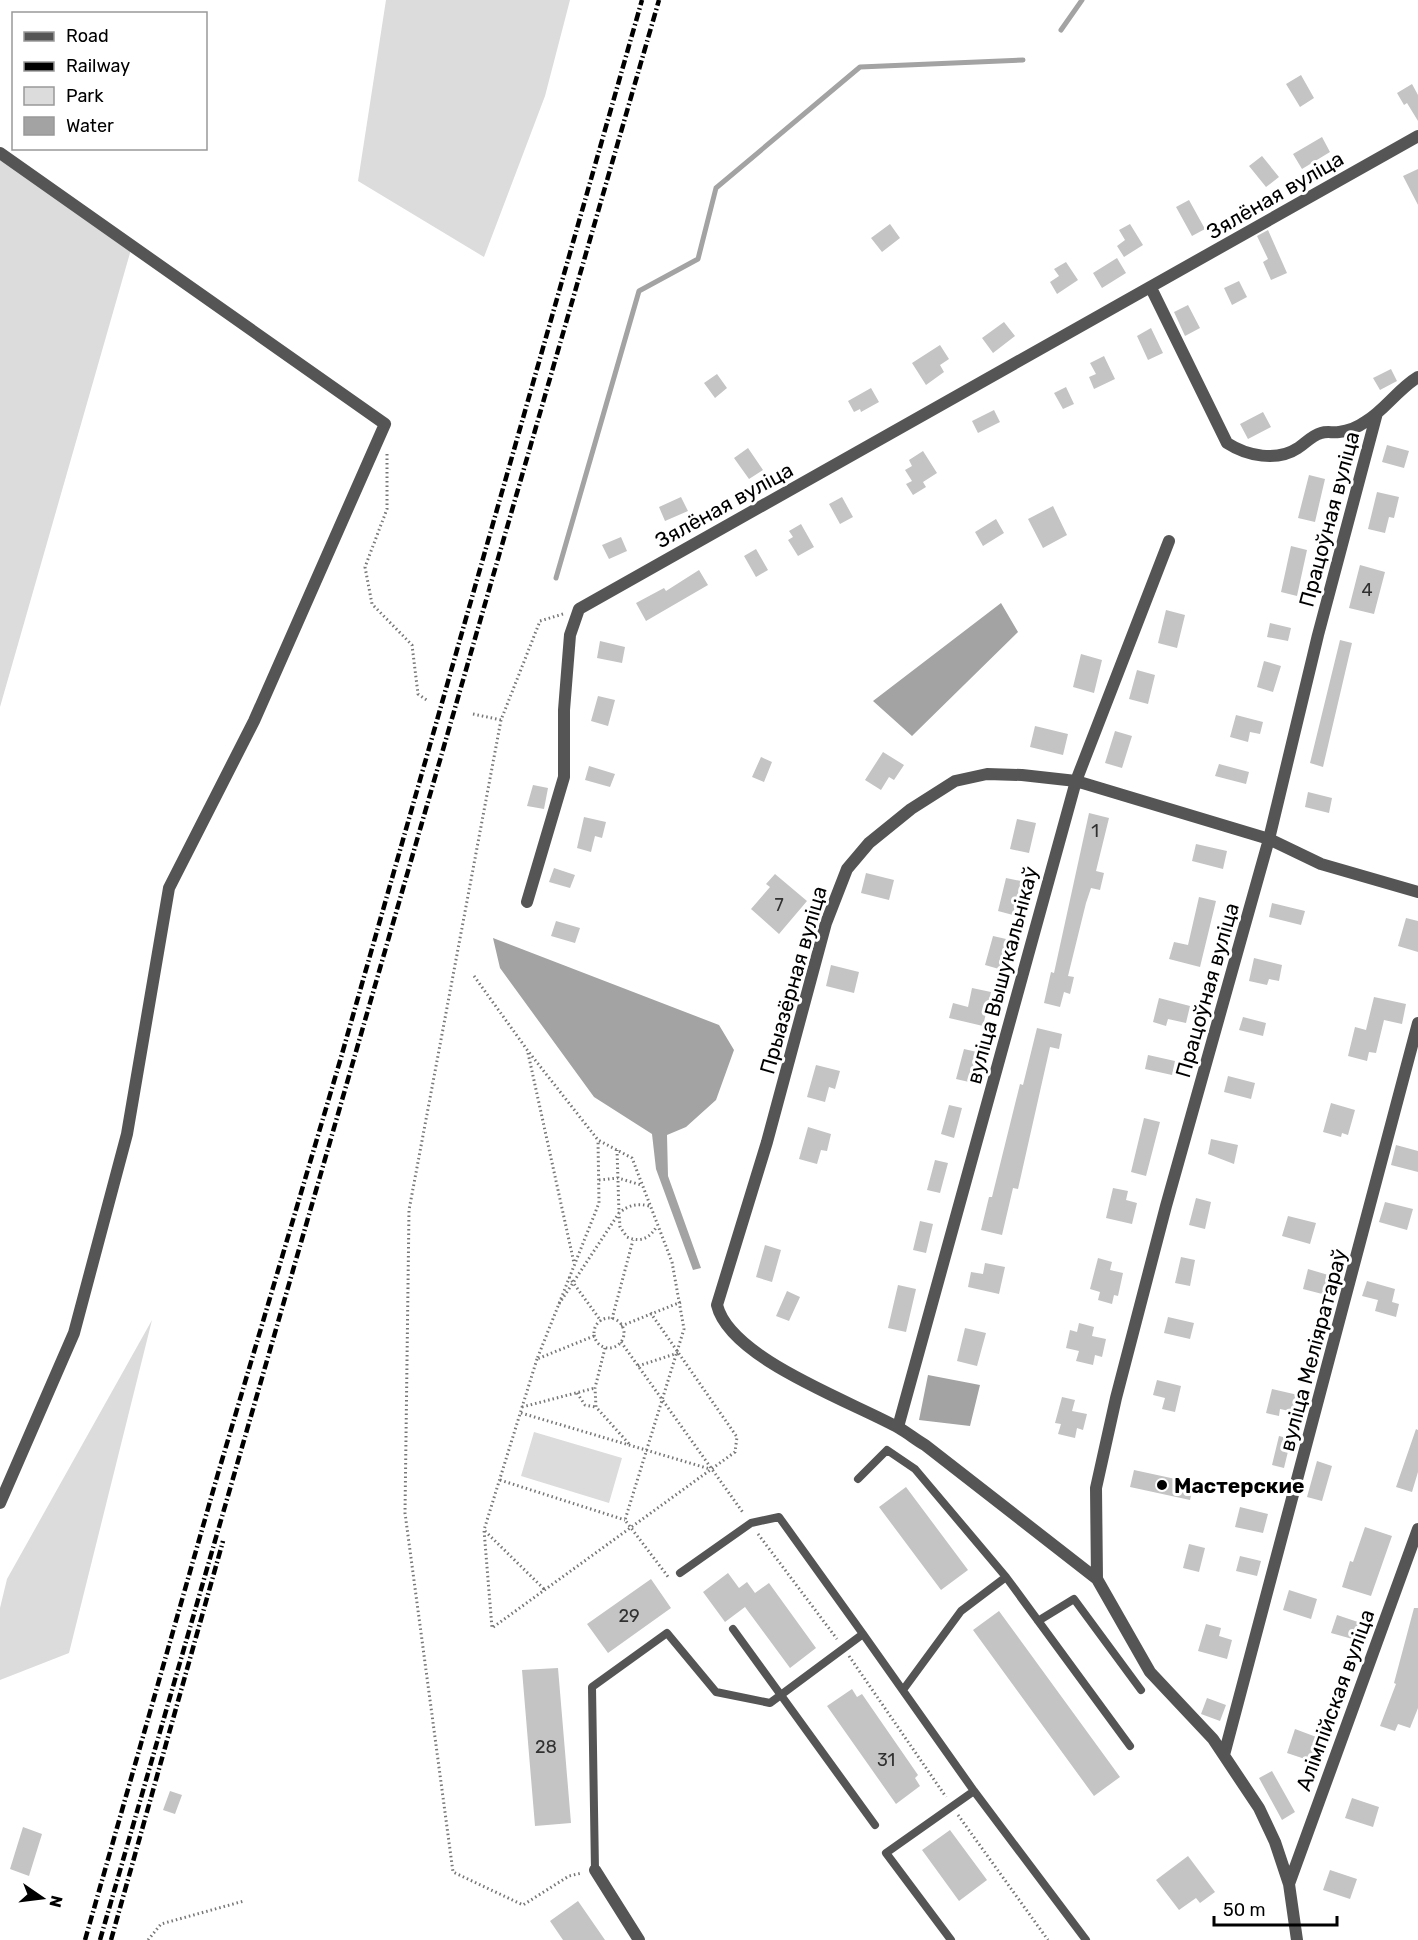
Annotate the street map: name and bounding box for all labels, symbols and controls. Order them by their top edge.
legend [12,12,207,150]
text: Road [66,25,109,47]
text: Railway [66,55,130,77]
text: Park [66,85,104,107]
text: Water [66,115,114,137]
street label: Зялёная вуліца [1202,146,1348,244]
street label: Працоўная вуліца [1294,429,1364,609]
street label: Зялёная вуліца [651,457,797,553]
house number: 4 [1361,579,1373,601]
house number: 1 [1091,820,1099,842]
street label: вуліца Вышукальнікаў [961,863,1043,1087]
street label: Прыазёрная вуліца [754,883,832,1077]
house number: 7 [774,894,784,916]
street label: Працоўная вуліца [1170,900,1244,1080]
street label: вуліца Меліяратараў [1274,1246,1352,1454]
place label: Мастерские [1174,1473,1304,1498]
marker: Мастерские [1155,1478,1169,1492]
house number: 29 [618,1605,640,1627]
street label: Алімпійская вуліца [1291,1606,1379,1794]
house number: 28 [535,1736,557,1758]
house number: 31 [877,1749,895,1771]
north arrow [12,1868,72,1928]
scale bar [1214,1889,1337,1927]
text: N [45,1894,67,1909]
text: 50 m [1223,1899,1266,1921]

